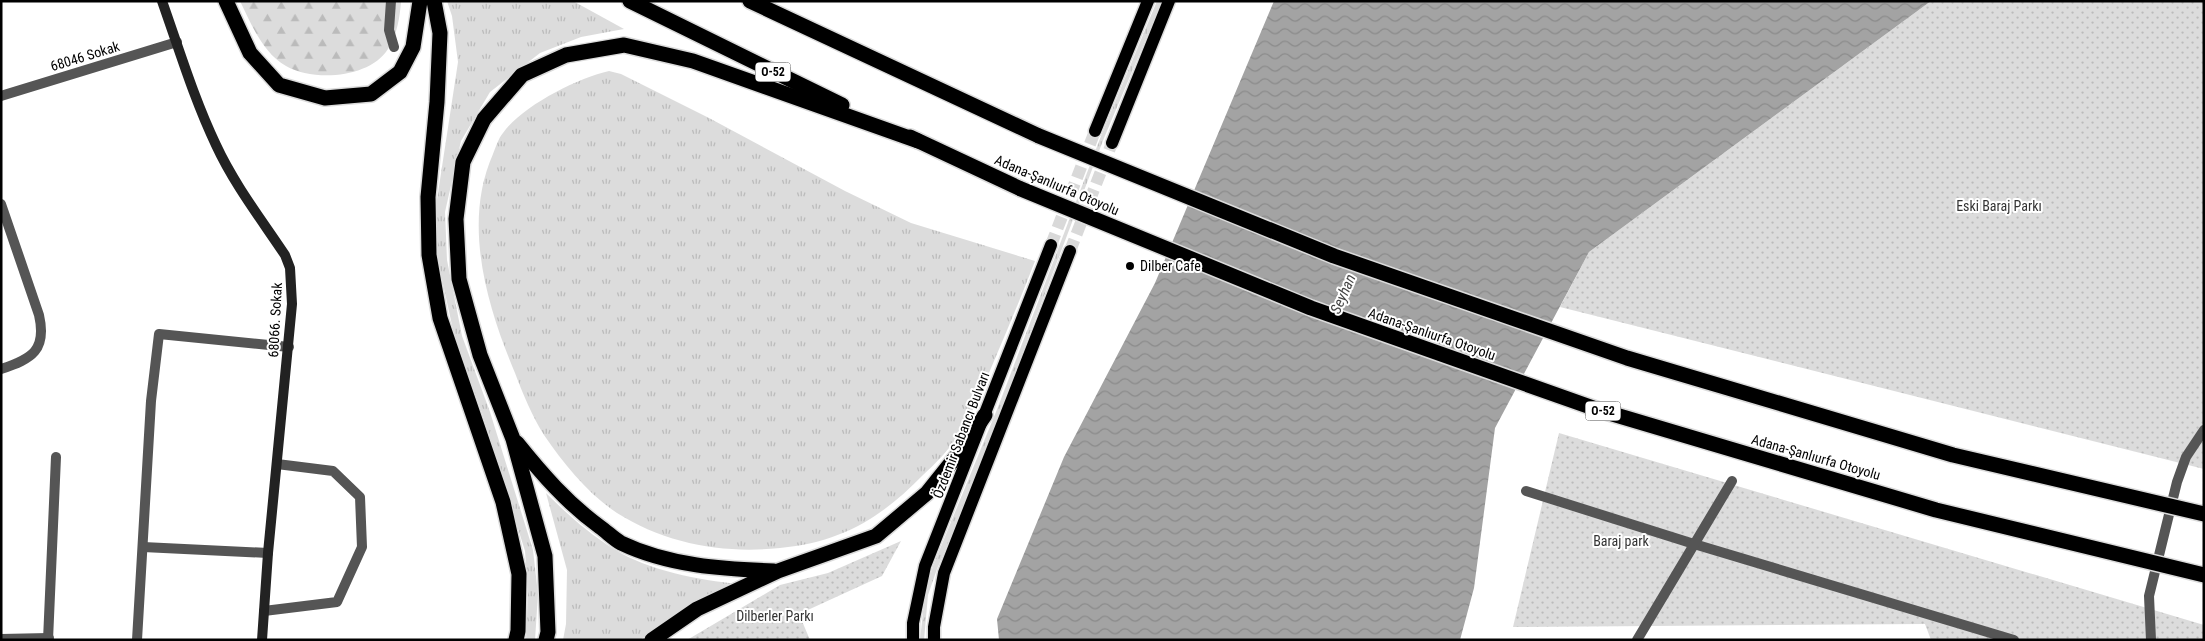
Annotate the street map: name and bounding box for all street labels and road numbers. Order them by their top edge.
street label: 68046 Sokak [49,38,122,74]
road number: O-52 [756,62,790,82]
street label: Adana-Şanlıurfa Otoyolu [992,152,1122,218]
street label: 68066. Sokak [265,281,285,358]
street label: Adana-Şanlıurfa Otoyolu [1366,305,1498,363]
street label: Özdemir Sabancı Bulvarı [929,369,993,501]
road number: O-52 [1586,402,1620,421]
street label: Adana-Şanlıurfa Otoyolu [1750,431,1882,483]

